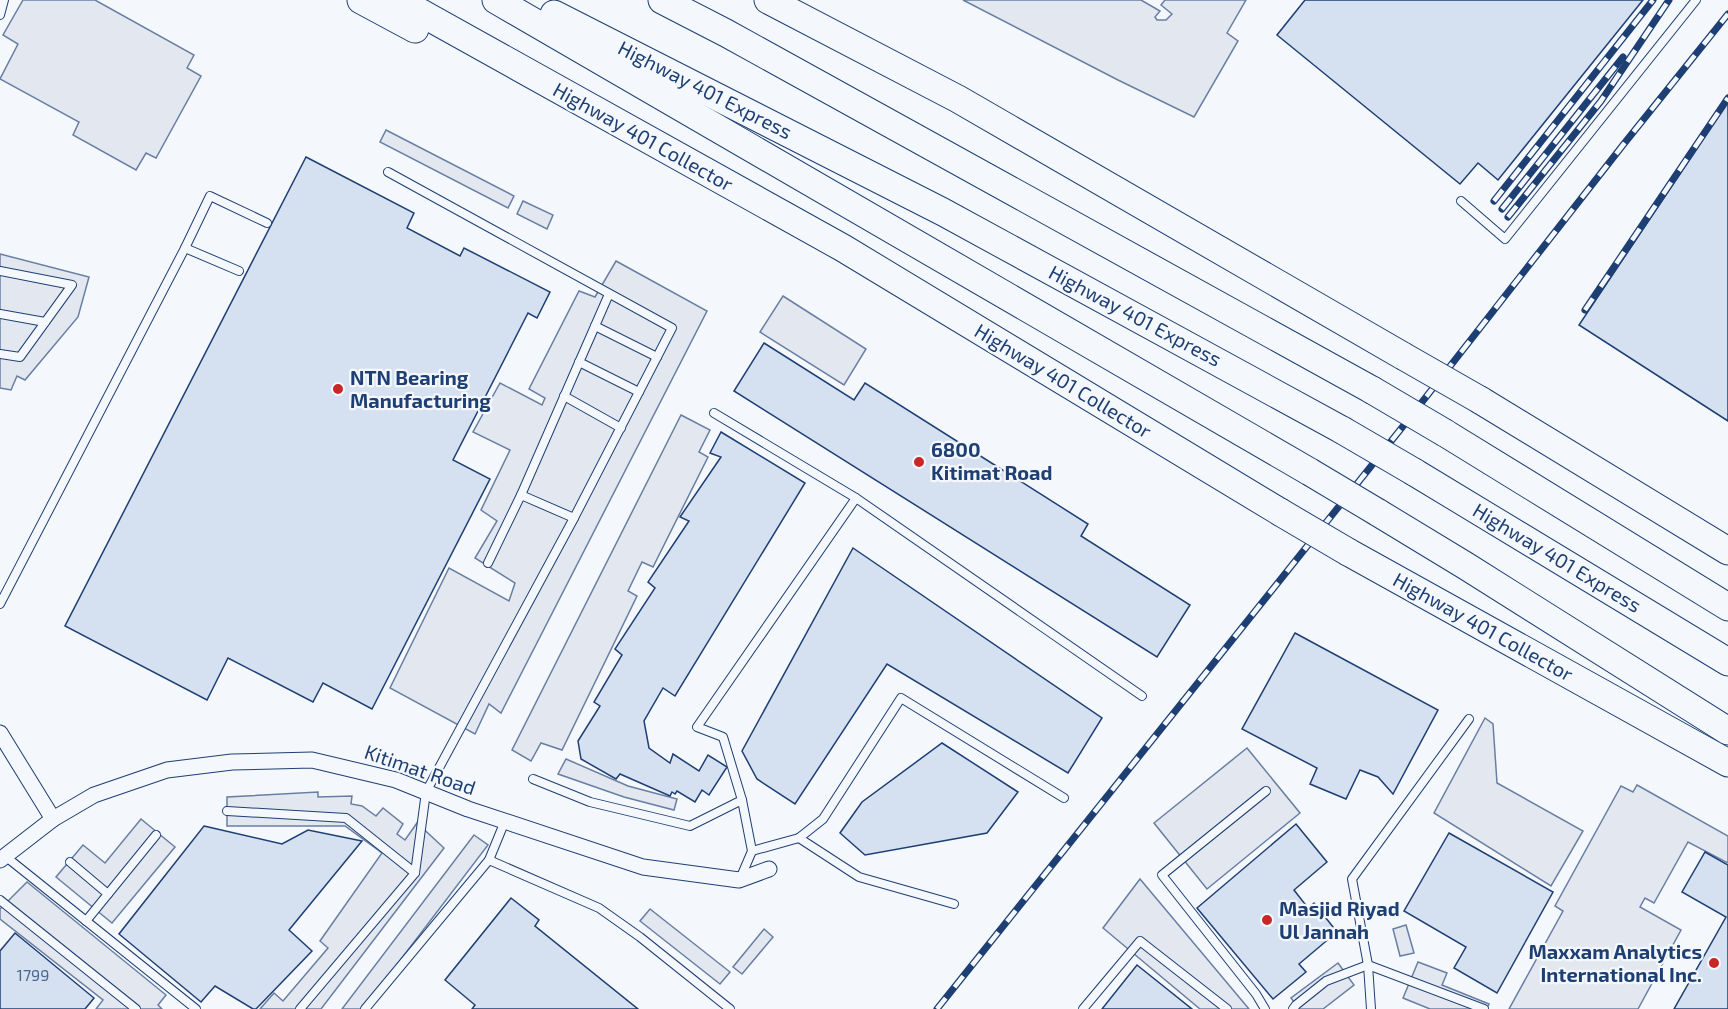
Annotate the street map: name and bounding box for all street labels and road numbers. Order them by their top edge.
street label: Highway 401 Express [614,35,796,143]
street label: Highway 401 Collector [549,77,738,196]
street label: Highway 401 Express [1045,259,1226,371]
street label: Highway 401 Collector [971,318,1156,442]
street label: Highway 401 Express [1469,497,1646,617]
street label: Highway 401 Collector [1389,567,1578,686]
street label: Kitimat Road [362,739,479,799]

